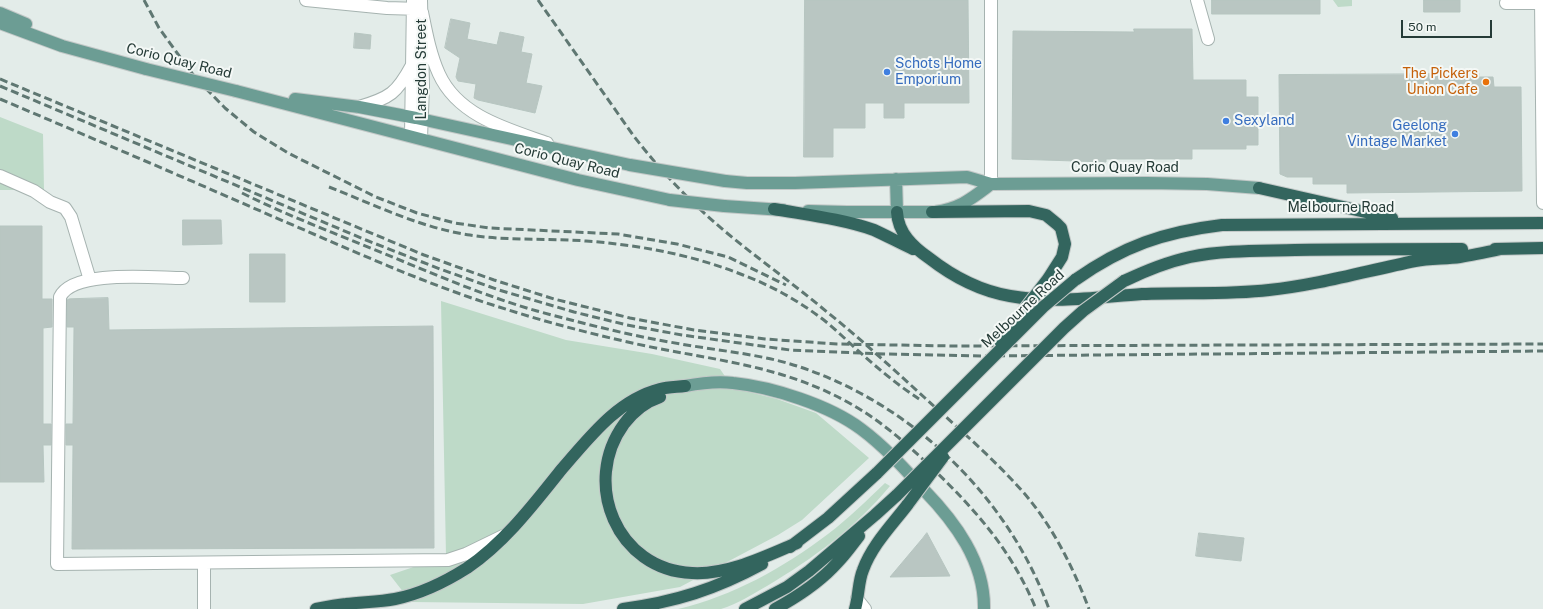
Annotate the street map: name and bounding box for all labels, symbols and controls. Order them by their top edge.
scale bar [1403,12,1494,38]
street label: Langdon Street [414,19,430,119]
text: 50 m [1408,20,1436,34]
street label: Corio Quay Road [125,40,233,82]
place label: Schots Home Emporium [895,56,982,88]
place label: The Pickers Union Cafe [1402,66,1478,98]
marker: Schots Home Emporium [882,67,892,77]
marker: The Pickers Union Cafe [1481,77,1491,87]
place label: Sexyland [1234,113,1295,129]
marker: Sexyland [1221,116,1231,126]
place label: Geelong Vintage Market [1347,118,1447,150]
marker: Geelong Vintage Market [1450,129,1460,139]
street label: Corio Quay Road [513,140,621,182]
street label: Corio Quay Road [1071,160,1179,176]
street label: Melbourne Road [1288,200,1394,216]
street label: Melbourne Road [978,266,1068,352]

